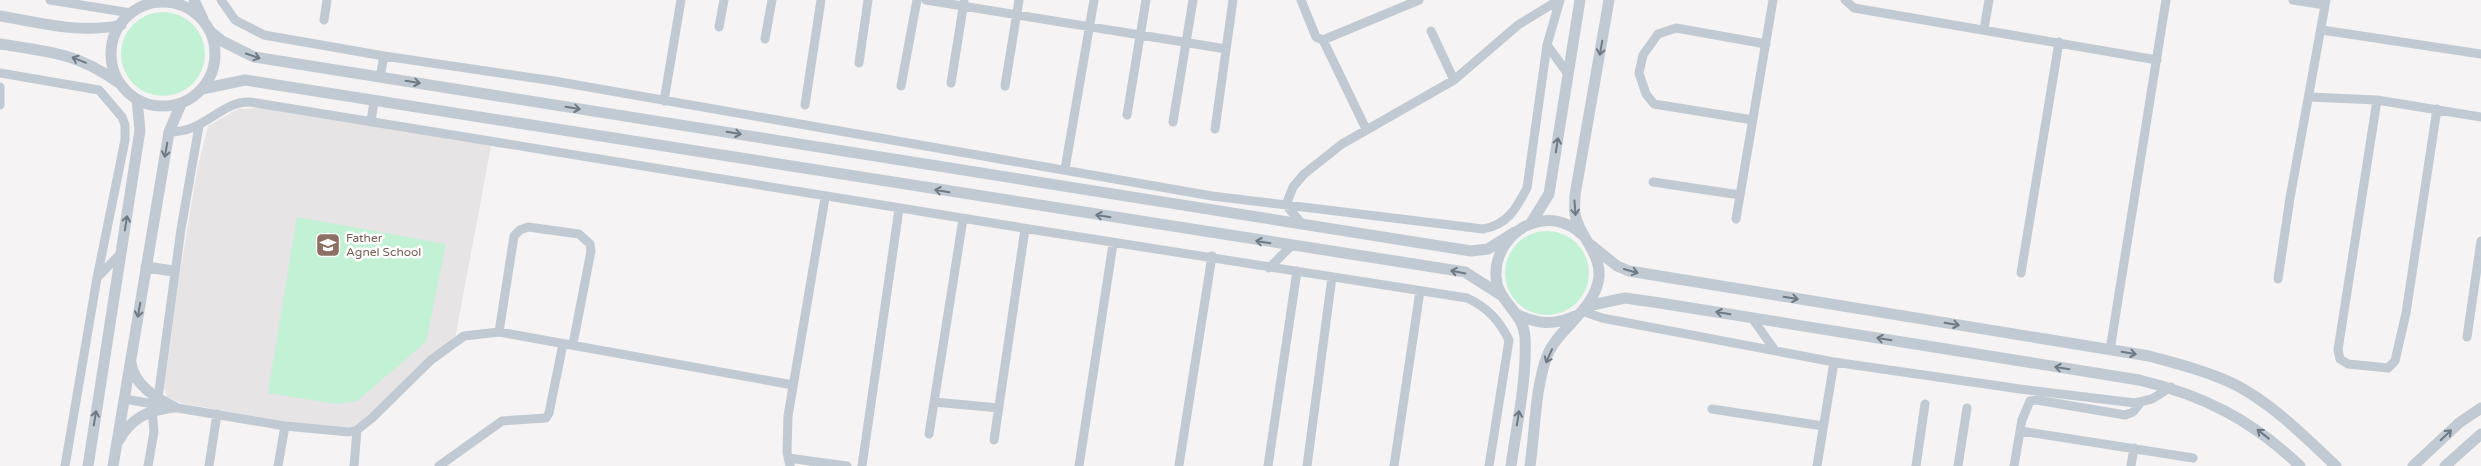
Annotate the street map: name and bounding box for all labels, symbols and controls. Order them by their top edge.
one-way arrow [1595,40,1605,56]
one-way arrow [245,51,261,61]
one-way arrow [72,55,87,64]
one-way arrow [405,78,421,88]
one-way arrow [565,103,581,113]
one-way arrow [726,128,742,138]
one-way arrow [1552,137,1562,153]
one-way arrow [161,141,171,157]
one-way arrow [935,185,951,195]
one-way arrow [1571,200,1580,216]
one-way arrow [1095,211,1111,221]
one-way arrow [121,215,131,231]
place label: Father Agnel School [346,231,421,259]
school or university icon: Father Agnel School [315,232,341,258]
one-way arrow [1256,236,1272,246]
one-way arrow [1451,267,1467,276]
one-way arrow [1623,267,1639,276]
one-way arrow [1783,294,1799,304]
one-way arrow [133,302,143,318]
one-way arrow [1716,308,1732,318]
one-way arrow [1943,320,1959,330]
one-way arrow [1876,334,1892,344]
one-way arrow [1543,348,1553,363]
one-way arrow [2121,349,2137,359]
one-way arrow [2054,362,2070,372]
one-way arrow [91,410,101,426]
one-way arrow [1514,410,1524,426]
one-way arrow [2256,429,2270,439]
one-way arrow [2440,429,2452,442]

